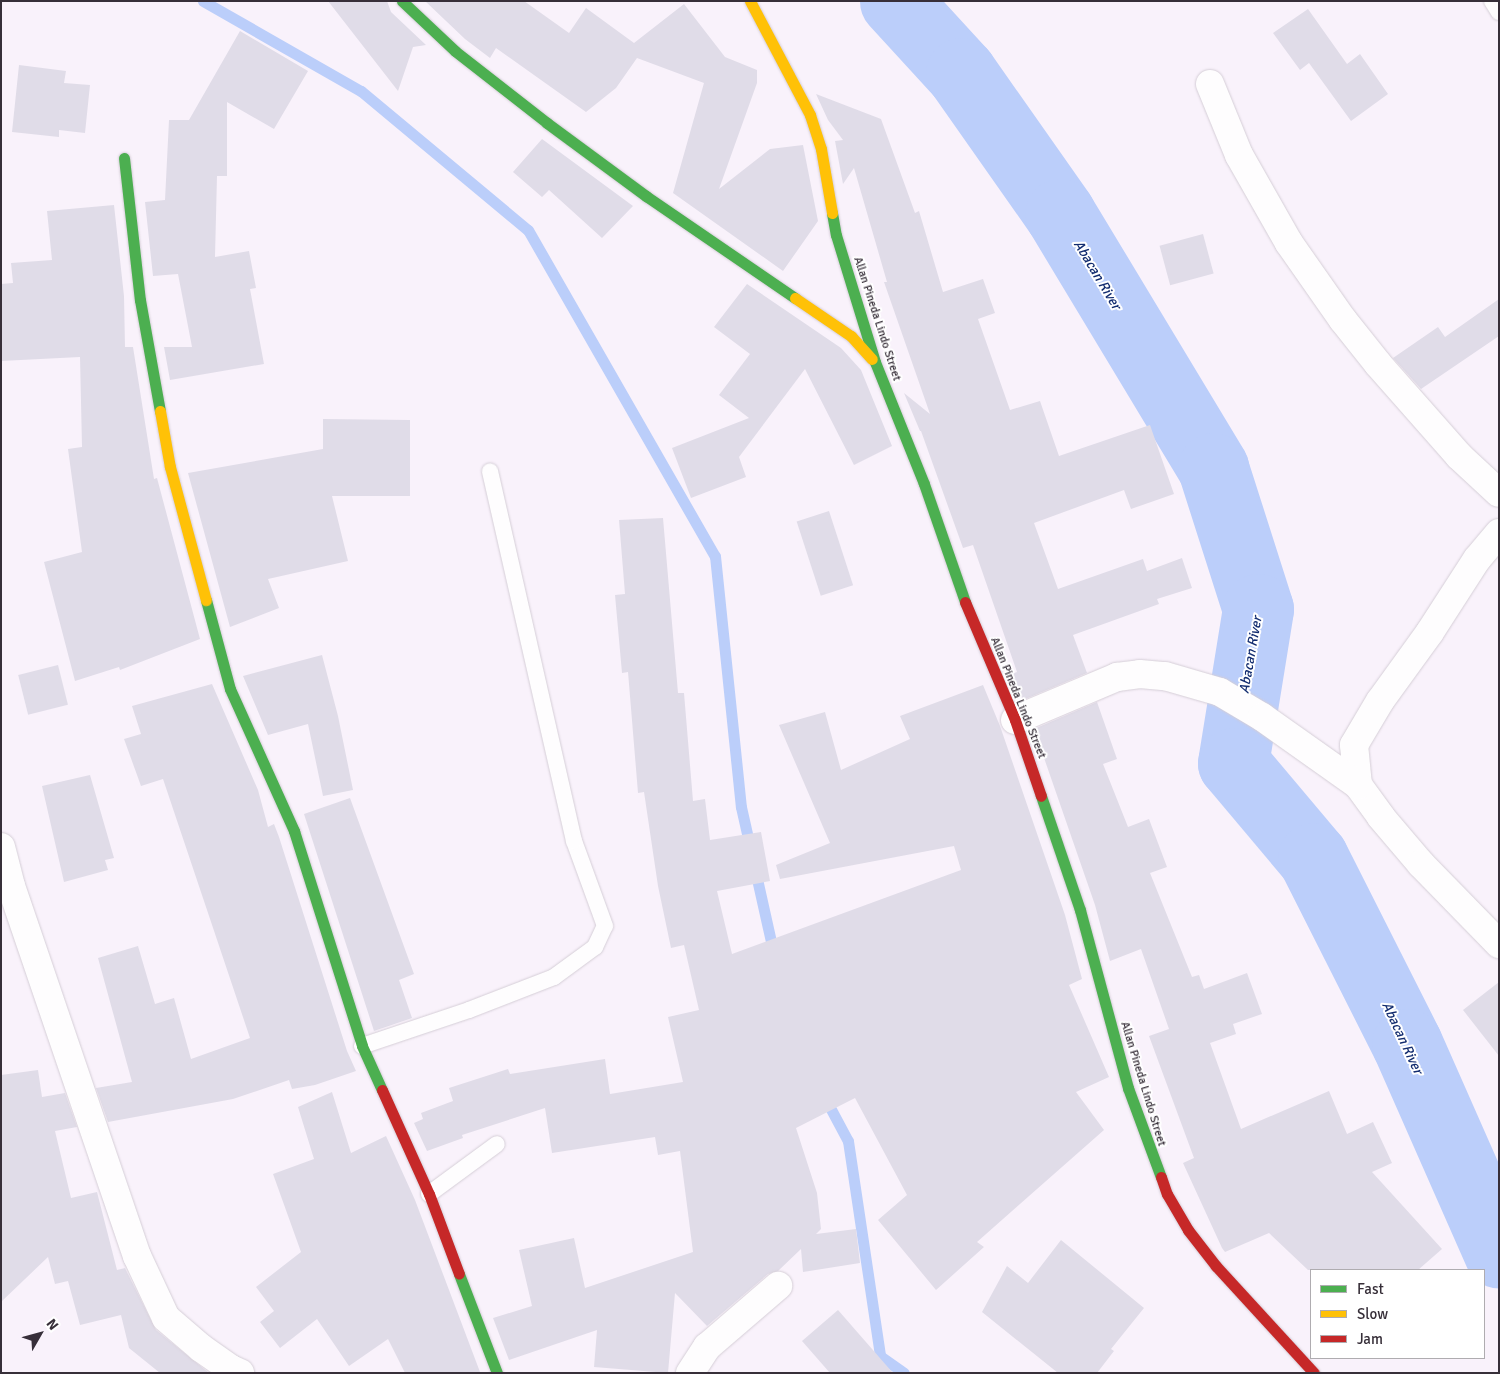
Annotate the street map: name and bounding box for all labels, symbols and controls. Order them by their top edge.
water label: Abacan River [1070,237,1124,313]
street label: Allan Pineda Lindo Street [850,255,904,383]
water label: Abacan River [1236,615,1266,695]
street label: Allan Pineda Lindo Street [987,635,1049,761]
water label: Abacan River [1378,999,1426,1077]
street label: Allan Pineda Lindo Street [1117,1020,1169,1148]
legend [1310,1269,1485,1359]
text: Fast [1357,1280,1384,1298]
text: Slow [1357,1305,1388,1323]
north arrow [15,1309,65,1359]
text: N [43,1315,62,1334]
text: Jam [1357,1330,1383,1348]

